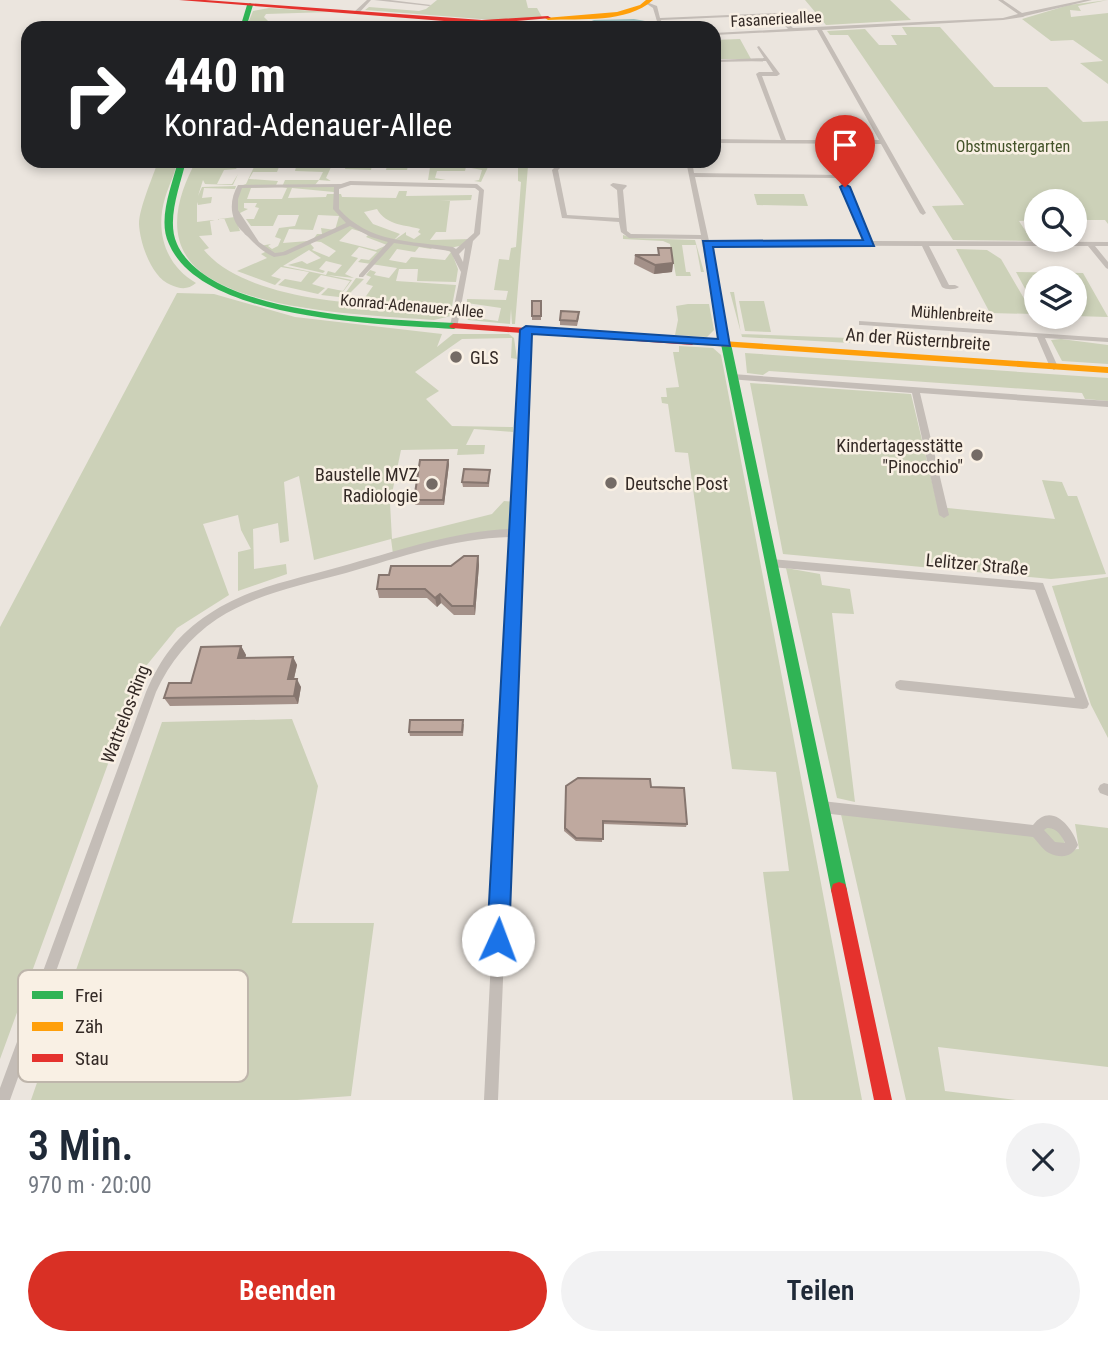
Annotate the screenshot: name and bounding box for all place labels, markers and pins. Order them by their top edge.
pin [815,115,875,187]
place label: GLS [470,347,499,368]
marker: GLS [448,349,464,365]
place label: Kindertagesstätte "Pinocchio" [836,435,963,477]
marker: Kindertagesstätte "Pinocchio" [969,447,985,463]
place label: Baustelle MVZ Radiologie [315,464,418,506]
place label: Deutsche Post [625,473,728,494]
marker: Deutsche Post [603,475,619,491]
marker: Baustelle MVZ Radiologie [424,476,440,492]

